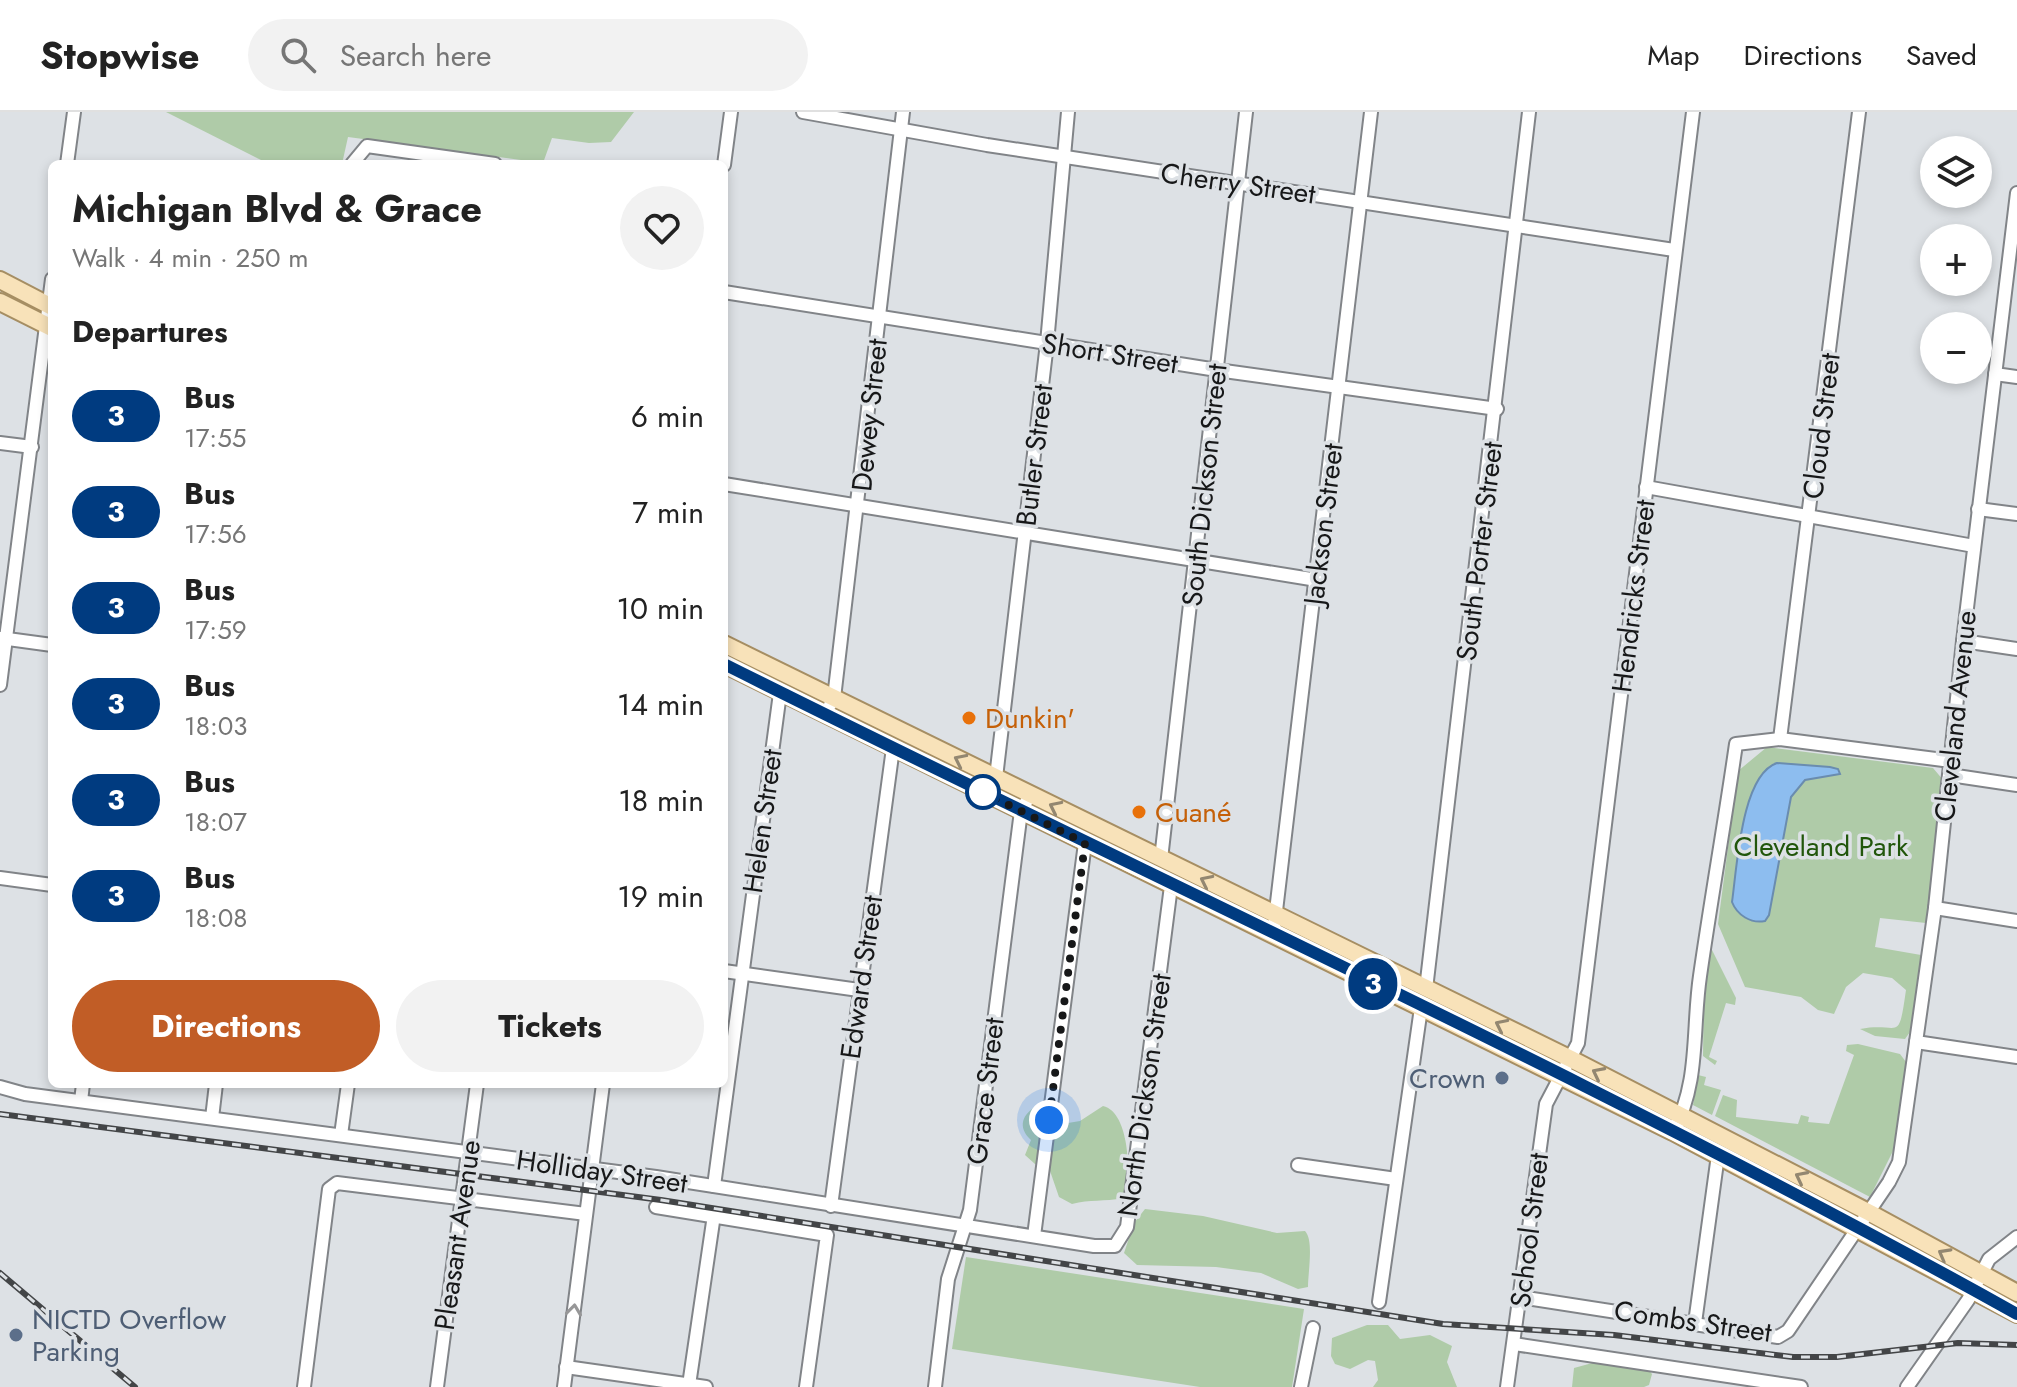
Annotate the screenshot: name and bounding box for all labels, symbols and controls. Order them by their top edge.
search box [248,19,808,91]
text: Stopwise [40,28,200,83]
icon: search [276,33,320,77]
text: Search here [340,34,491,77]
text: Map [1647,35,1699,76]
text: Directions [1743,35,1862,76]
text: Saved [1906,35,1977,76]
map controls [1920,136,1992,384]
button: layers [1920,136,1992,208]
street label: Cherry Street [1158,152,1318,215]
text: Michigan Blvd & Grace [72,181,482,236]
button: heart [620,186,704,270]
button: + [1920,224,1992,296]
text: Walk · 4 min · 250 m [72,239,309,277]
text: Departures [72,310,228,353]
button: − [1920,312,1992,384]
street label: Short Street [1039,323,1181,384]
street label: Dewey Street [841,336,898,493]
street label: Cloud Street [1792,350,1851,501]
street label: South Dickson Street [1171,361,1238,608]
text: Bus [184,376,235,419]
street label: Butler Street [1005,381,1064,528]
text: 3 [107,395,125,436]
text: 6 min [631,395,704,438]
text: 17:55 [184,419,246,457]
street label: South Porter Street [1446,439,1513,663]
street label: Jackson Street [1293,441,1354,611]
text: Bus [184,472,235,515]
text: 3 [107,491,125,532]
text: 7 min [632,491,704,534]
street label: Hendricks Street [1601,497,1666,695]
text: 17:56 [184,515,247,553]
text: Bus [184,568,235,611]
text: 3 [107,587,125,628]
text: 10 min [617,587,704,630]
street label: Cleveland Avenue [1924,608,1987,824]
text: 17:59 [184,611,247,649]
text: Bus [184,664,235,707]
text: 3 [107,683,125,724]
text: 14 min [617,683,704,726]
place label: Dunkin' [985,698,1075,739]
text: 18:03 [184,707,248,745]
marker: Dunkin' [960,709,978,727]
street label: Helen Street [732,746,793,896]
one-way arrow [953,754,968,770]
text: Bus [184,760,235,803]
unlabelled marker [966,775,1000,809]
text: 3 [107,779,125,820]
text: 18 min [618,779,704,822]
place label: Cuané [1155,792,1231,833]
one-way arrow [1049,801,1064,817]
text: 18:07 [184,803,247,841]
marker: Cuané [1130,803,1148,821]
park label: Cleveland Park [1734,826,1909,867]
text: Bus [184,856,235,899]
text: 3 [107,875,125,916]
text: 19 min [617,875,704,918]
one-way arrow [1199,875,1214,891]
street label: Edward Street [830,892,893,1061]
text: 18:08 [184,899,248,937]
line badge: 3 [1347,958,1399,1010]
text: 3 [1364,963,1382,1004]
street label: North Dickson Street [1107,971,1182,1219]
button: Directions [72,980,380,1072]
button: Tickets [396,980,704,1072]
street label: Grace Street [956,1015,1015,1167]
one-way arrow [1494,1019,1509,1035]
place label: Crown [1409,1058,1486,1099]
one-way arrow [1591,1067,1606,1082]
marker: Crown [1493,1069,1511,1087]
your location [1029,1100,1069,1140]
street label: Pleasant Avenue [424,1137,491,1333]
street label: Holliday Street [514,1139,690,1204]
street label: School Street [1500,1150,1559,1310]
one-way arrow [1794,1171,1809,1187]
one-way arrow [1938,1248,1953,1263]
street label: Combs Street [1611,1290,1775,1353]
place label: NICTD Overflow Parking [32,1299,226,1372]
one-way arrow [565,1303,582,1316]
marker: NICTD Overflow Parking [7,1326,25,1344]

